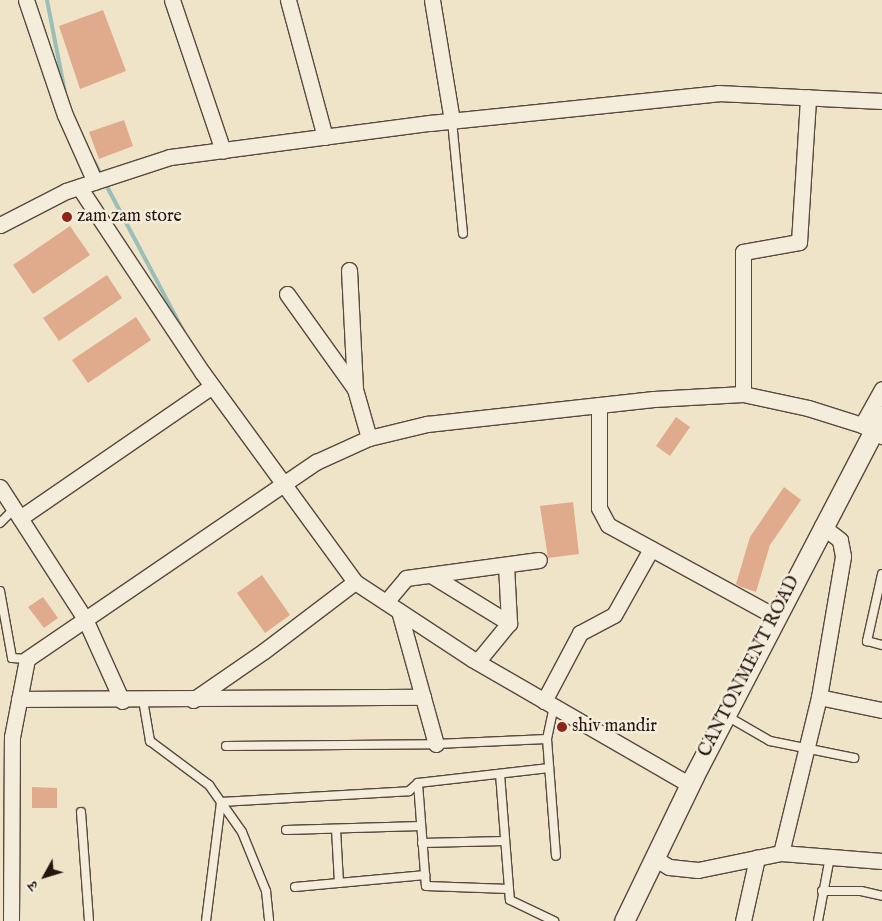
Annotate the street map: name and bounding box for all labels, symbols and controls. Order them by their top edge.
place label: zam zam store [77,206,182,228]
marker: zam zam store [61,211,73,223]
street label: CANTONMENT ROAD [695,573,805,761]
place label: shiv mandir [572,716,657,738]
marker: shiv mandir [556,721,568,733]
north arrow [20,851,70,901]
text: उ [24,877,43,894]

